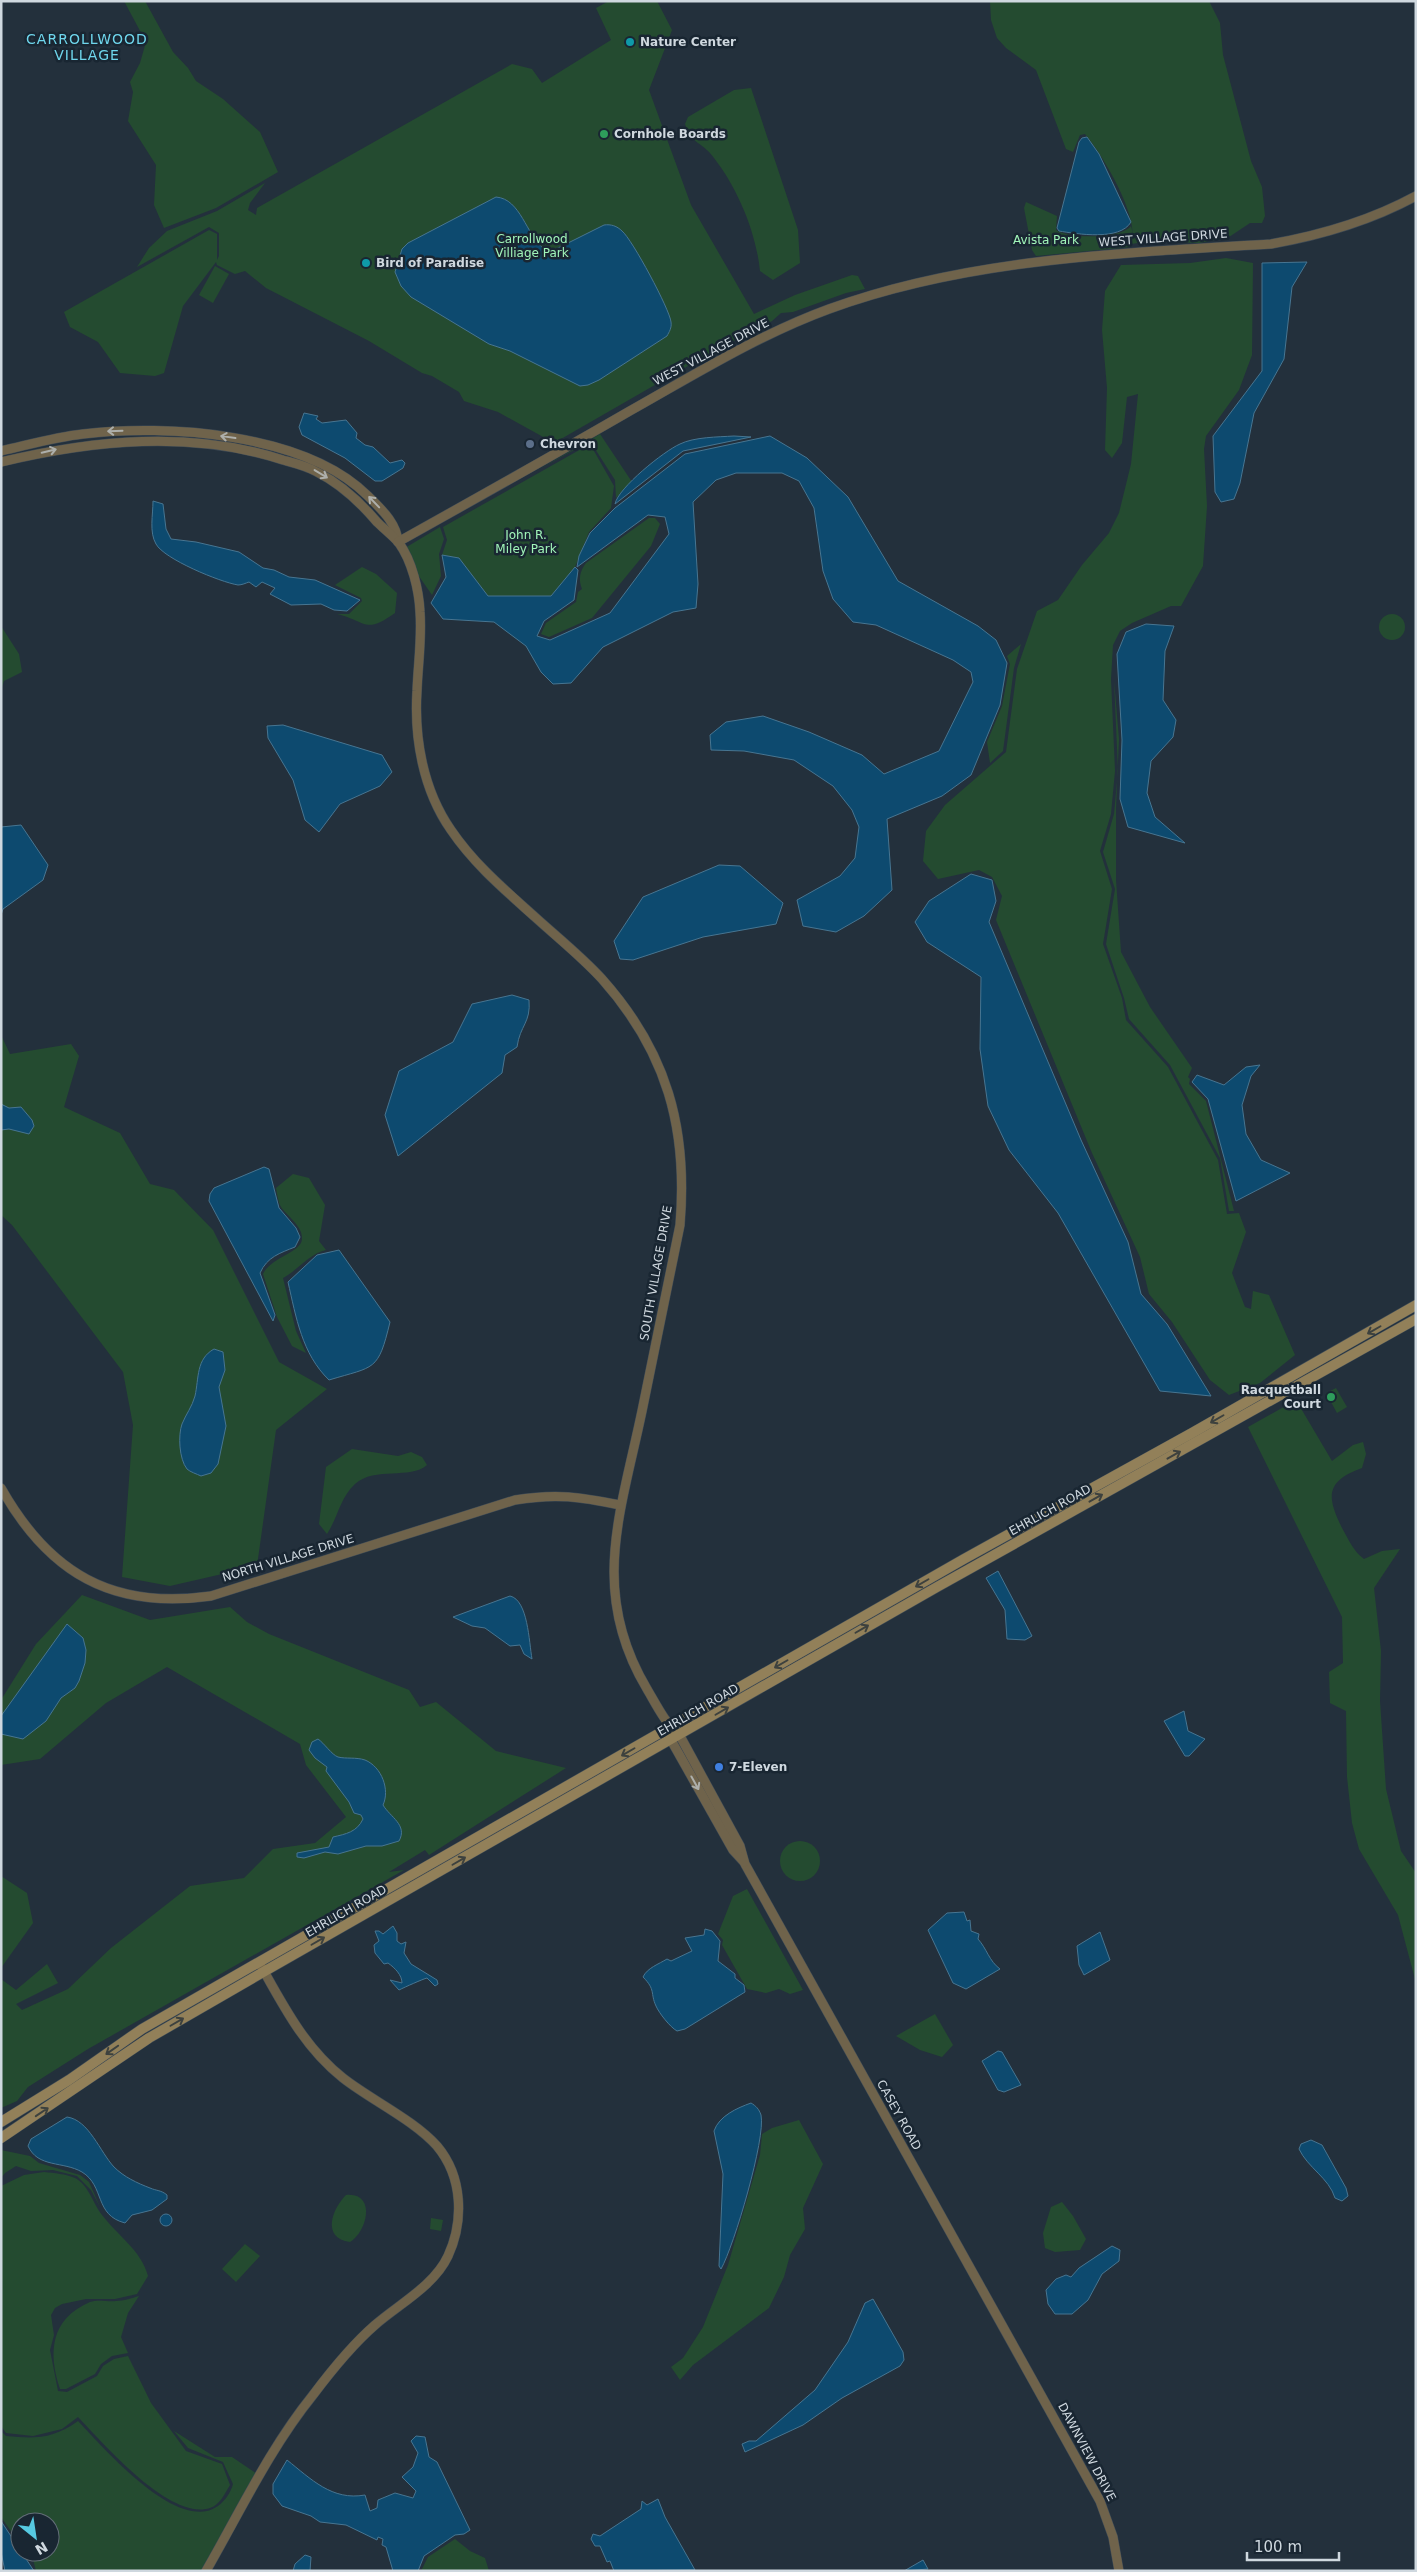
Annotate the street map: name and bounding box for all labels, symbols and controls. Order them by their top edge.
district label: CARROLLWOOD VILLAGE [26,31,148,63]
place label: Nature Center [640,35,736,49]
marker: Nature Center [624,36,636,48]
place label: Cornhole Boards [614,127,726,141]
marker: Cornhole Boards [598,128,610,140]
street label: WEST VILLAGE DRIVE [1098,227,1228,249]
park label: Carrollwood Villiage Park [495,232,569,260]
park label: Avista Park [1013,233,1079,247]
place label: Bird of Paradise [376,256,484,270]
marker: Bird of Paradise [360,257,372,269]
street label: WEST VILLAGE DRIVE [651,315,771,389]
one-way arrow [107,427,123,436]
one-way arrow [220,432,236,442]
place label: Chevron [540,437,596,451]
marker: Chevron [524,438,536,450]
one-way arrow [40,446,56,455]
one-way arrow [313,470,327,480]
one-way arrow [368,496,380,508]
park label: John R. Miley Park [495,528,557,556]
street label: SOUTH VILLAGE DRIVE [637,1204,675,1342]
one-way arrow [1367,1325,1381,1335]
place label: Racquetball Court [1241,1383,1321,1411]
marker: Racquetball Court [1325,1391,1337,1403]
one-way arrow [1211,1414,1225,1424]
one-way arrow [1166,1450,1180,1460]
street label: EHRLICH ROAD [1007,1482,1093,1538]
one-way arrow [1088,1493,1102,1503]
street label: NORTH VILLAGE DRIVE [220,1531,356,1585]
one-way arrow [916,1578,930,1588]
one-way arrow [855,1624,870,1634]
one-way arrow [775,1659,789,1669]
street label: EHRLICH ROAD [655,1681,741,1739]
one-way arrow [714,1705,728,1715]
one-way arrow [621,1747,635,1757]
place label: 7-Eleven [729,1760,787,1774]
marker: 7-Eleven [713,1761,725,1773]
one-way arrow [690,1775,700,1790]
one-way arrow [452,1855,466,1865]
street label: EHRLICH ROAD [303,1882,389,1940]
one-way arrow [310,1935,325,1945]
one-way arrow [170,2016,184,2026]
one-way arrow [105,2045,119,2055]
street label: CASEY ROAD [874,2078,924,2152]
one-way arrow [35,2106,49,2117]
street label: DAWNVIEW DRIVE [1055,2400,1119,2504]
north arrow [10,2512,60,2562]
scale bar [1247,2530,1340,2562]
text: N [32,2538,51,2558]
text: 100 m [1254,2538,1302,2556]

